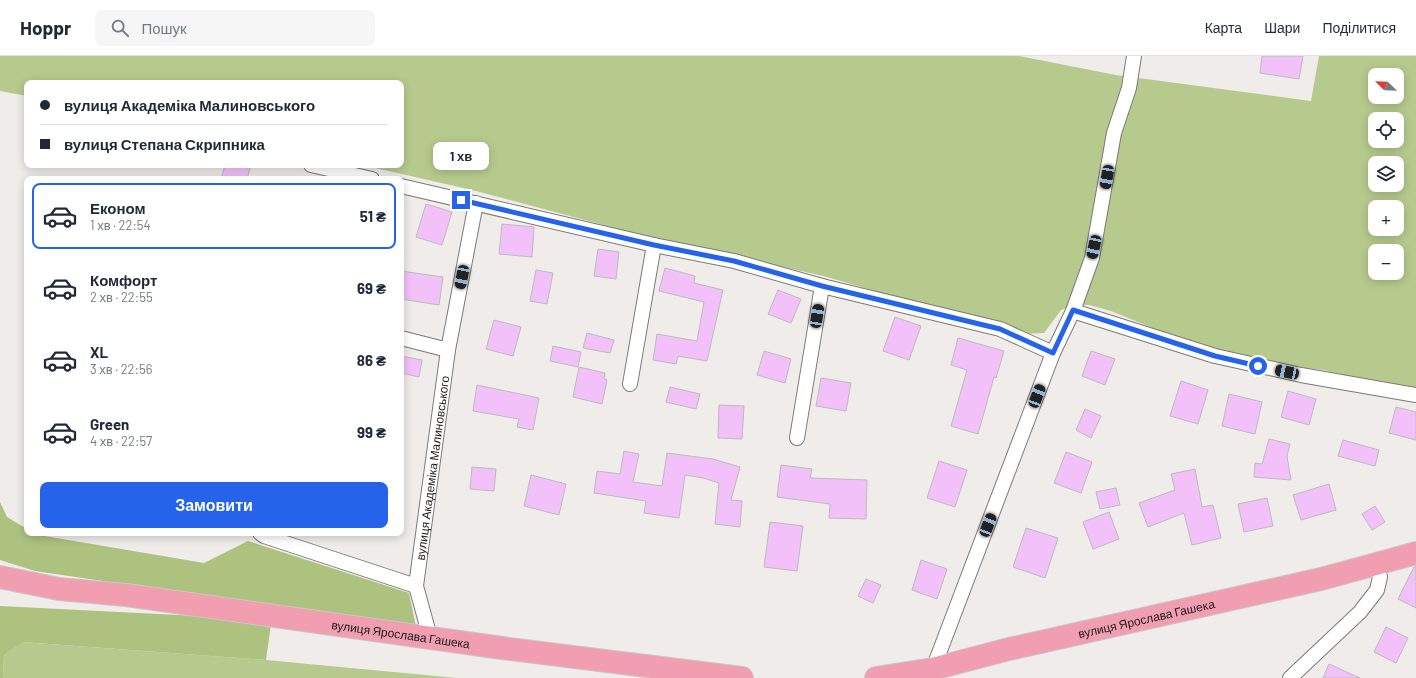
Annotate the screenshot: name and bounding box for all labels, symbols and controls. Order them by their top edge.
search box [95,10,375,46]
text: Hoppr [20,16,71,39]
icon: search [109,17,131,39]
text: Пошук [141,19,187,37]
text: Карта [1205,19,1242,36]
text: Шари [1264,19,1300,36]
text: Поділитися [1322,19,1396,36]
north arrow [1368,68,1404,104]
map controls [1368,68,1404,280]
text: вулиця Академіка Малиновського [64,96,315,114]
button: locate [1368,112,1404,148]
text: вулиця Степана Скрипника [64,135,265,153]
callout: 1 хв [433,142,489,170]
text: 1 хв [450,148,472,164]
button: layers [1368,156,1404,192]
car [1099,164,1115,190]
route end [452,191,470,209]
icon: car [42,198,78,234]
text: Економ [90,199,146,217]
button: + [1368,200,1404,236]
text: 51 ₴ [360,207,386,225]
text: 1 хв · 22:54 [90,217,151,233]
car [1086,234,1102,260]
button: − [1368,244,1404,280]
car [454,264,470,290]
icon: car [42,270,78,306]
text: Комфорт [90,271,157,289]
text: 69 ₴ [357,279,386,297]
text: 2 хв · 22:55 [90,289,153,305]
car [809,303,825,329]
icon: car [42,342,78,378]
text: XL [90,343,108,361]
text: 86 ₴ [357,351,386,369]
route start [1249,357,1267,375]
text: 3 хв · 22:56 [90,361,152,377]
car [1274,364,1300,380]
street label: вулиця Академіка Малиновського [413,375,451,561]
car [1027,383,1047,409]
icon: car [42,414,78,450]
text: Green [90,415,129,433]
text: 99 ₴ [357,423,386,441]
text: 4 хв · 22:57 [90,433,152,449]
button: Замовити [40,482,388,528]
car [978,512,998,538]
street label: вулиця Ярослава Гашека [1077,596,1216,640]
street label: вулиця Ярослава Гашека [331,617,471,650]

